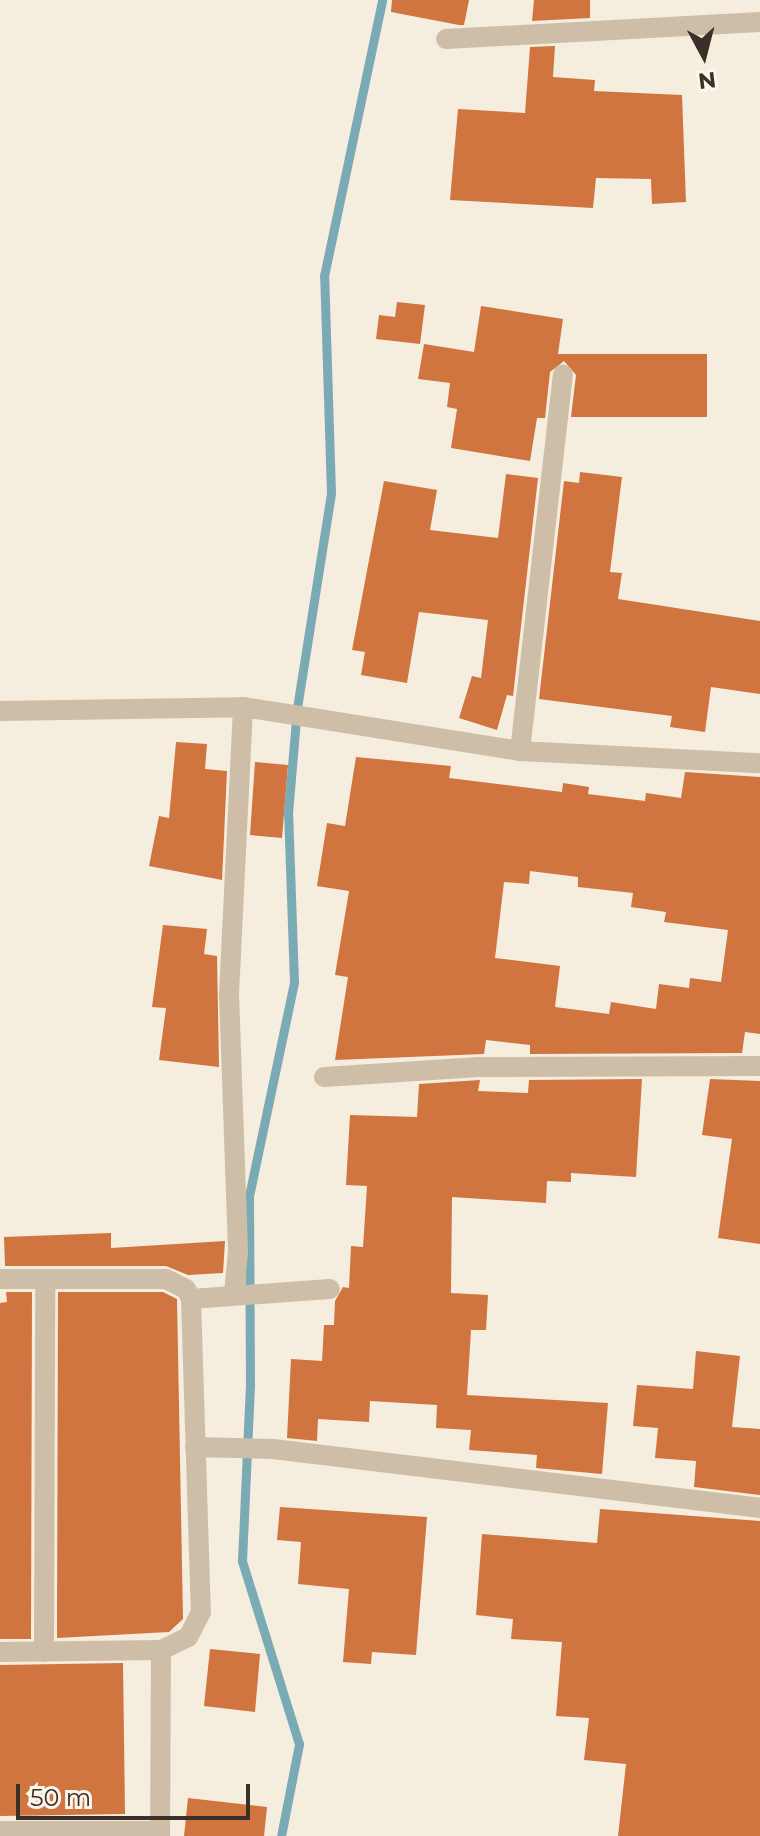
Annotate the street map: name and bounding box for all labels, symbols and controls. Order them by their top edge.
north arrow [664,16,744,96]
text: N [697,66,717,95]
scale bar [20,1768,254,1818]
text: 50 m [30,1783,91,1812]

